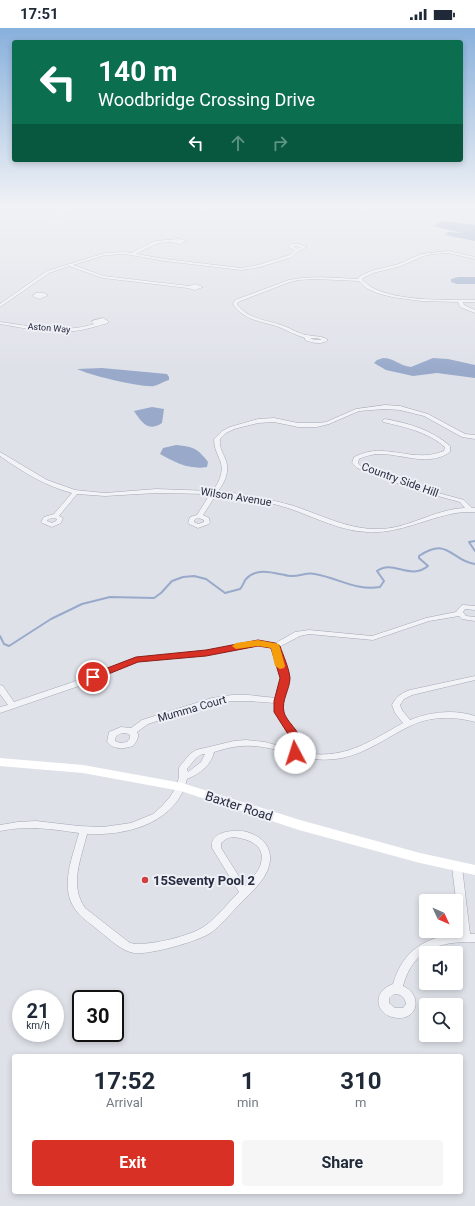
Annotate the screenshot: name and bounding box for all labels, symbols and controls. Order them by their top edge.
text: 17:51 [20,5,59,23]
text: 140 m [98,55,177,88]
icon: left [32,56,84,108]
text: Woodbridge Crossing Drive [98,89,315,110]
icon: left [185,132,207,154]
icon: ahead [227,132,249,154]
icon: right [269,132,291,154]
street label: Aston Way [27,321,71,335]
street label: Country Side Hill [360,460,440,500]
street label: Wilson Avenue [200,485,273,509]
pin [76,660,110,694]
icon: arrive [82,666,104,688]
street label: Mumma Court [156,693,228,725]
position arrow [274,732,316,774]
street label: Baxter Road [203,788,275,824]
place label: 15Seventy Pool 2 [153,873,255,888]
marker: 15Seventy Pool 2 [140,875,150,885]
north arrow [419,894,463,938]
map controls [419,894,463,1042]
button: sound [419,946,463,990]
speed limit sign: 30 [72,990,124,1042]
button: search [419,998,463,1042]
text: 21 [27,999,49,1023]
text: km/h [26,1020,50,1031]
text: 17:52 [94,1067,155,1095]
text: 1 [241,1067,255,1095]
text: 310 [340,1067,381,1095]
text: Arrival [106,1095,143,1110]
text: min [237,1095,259,1110]
text: m [355,1095,367,1110]
button: Exit [32,1140,234,1186]
button: Share [242,1140,443,1186]

